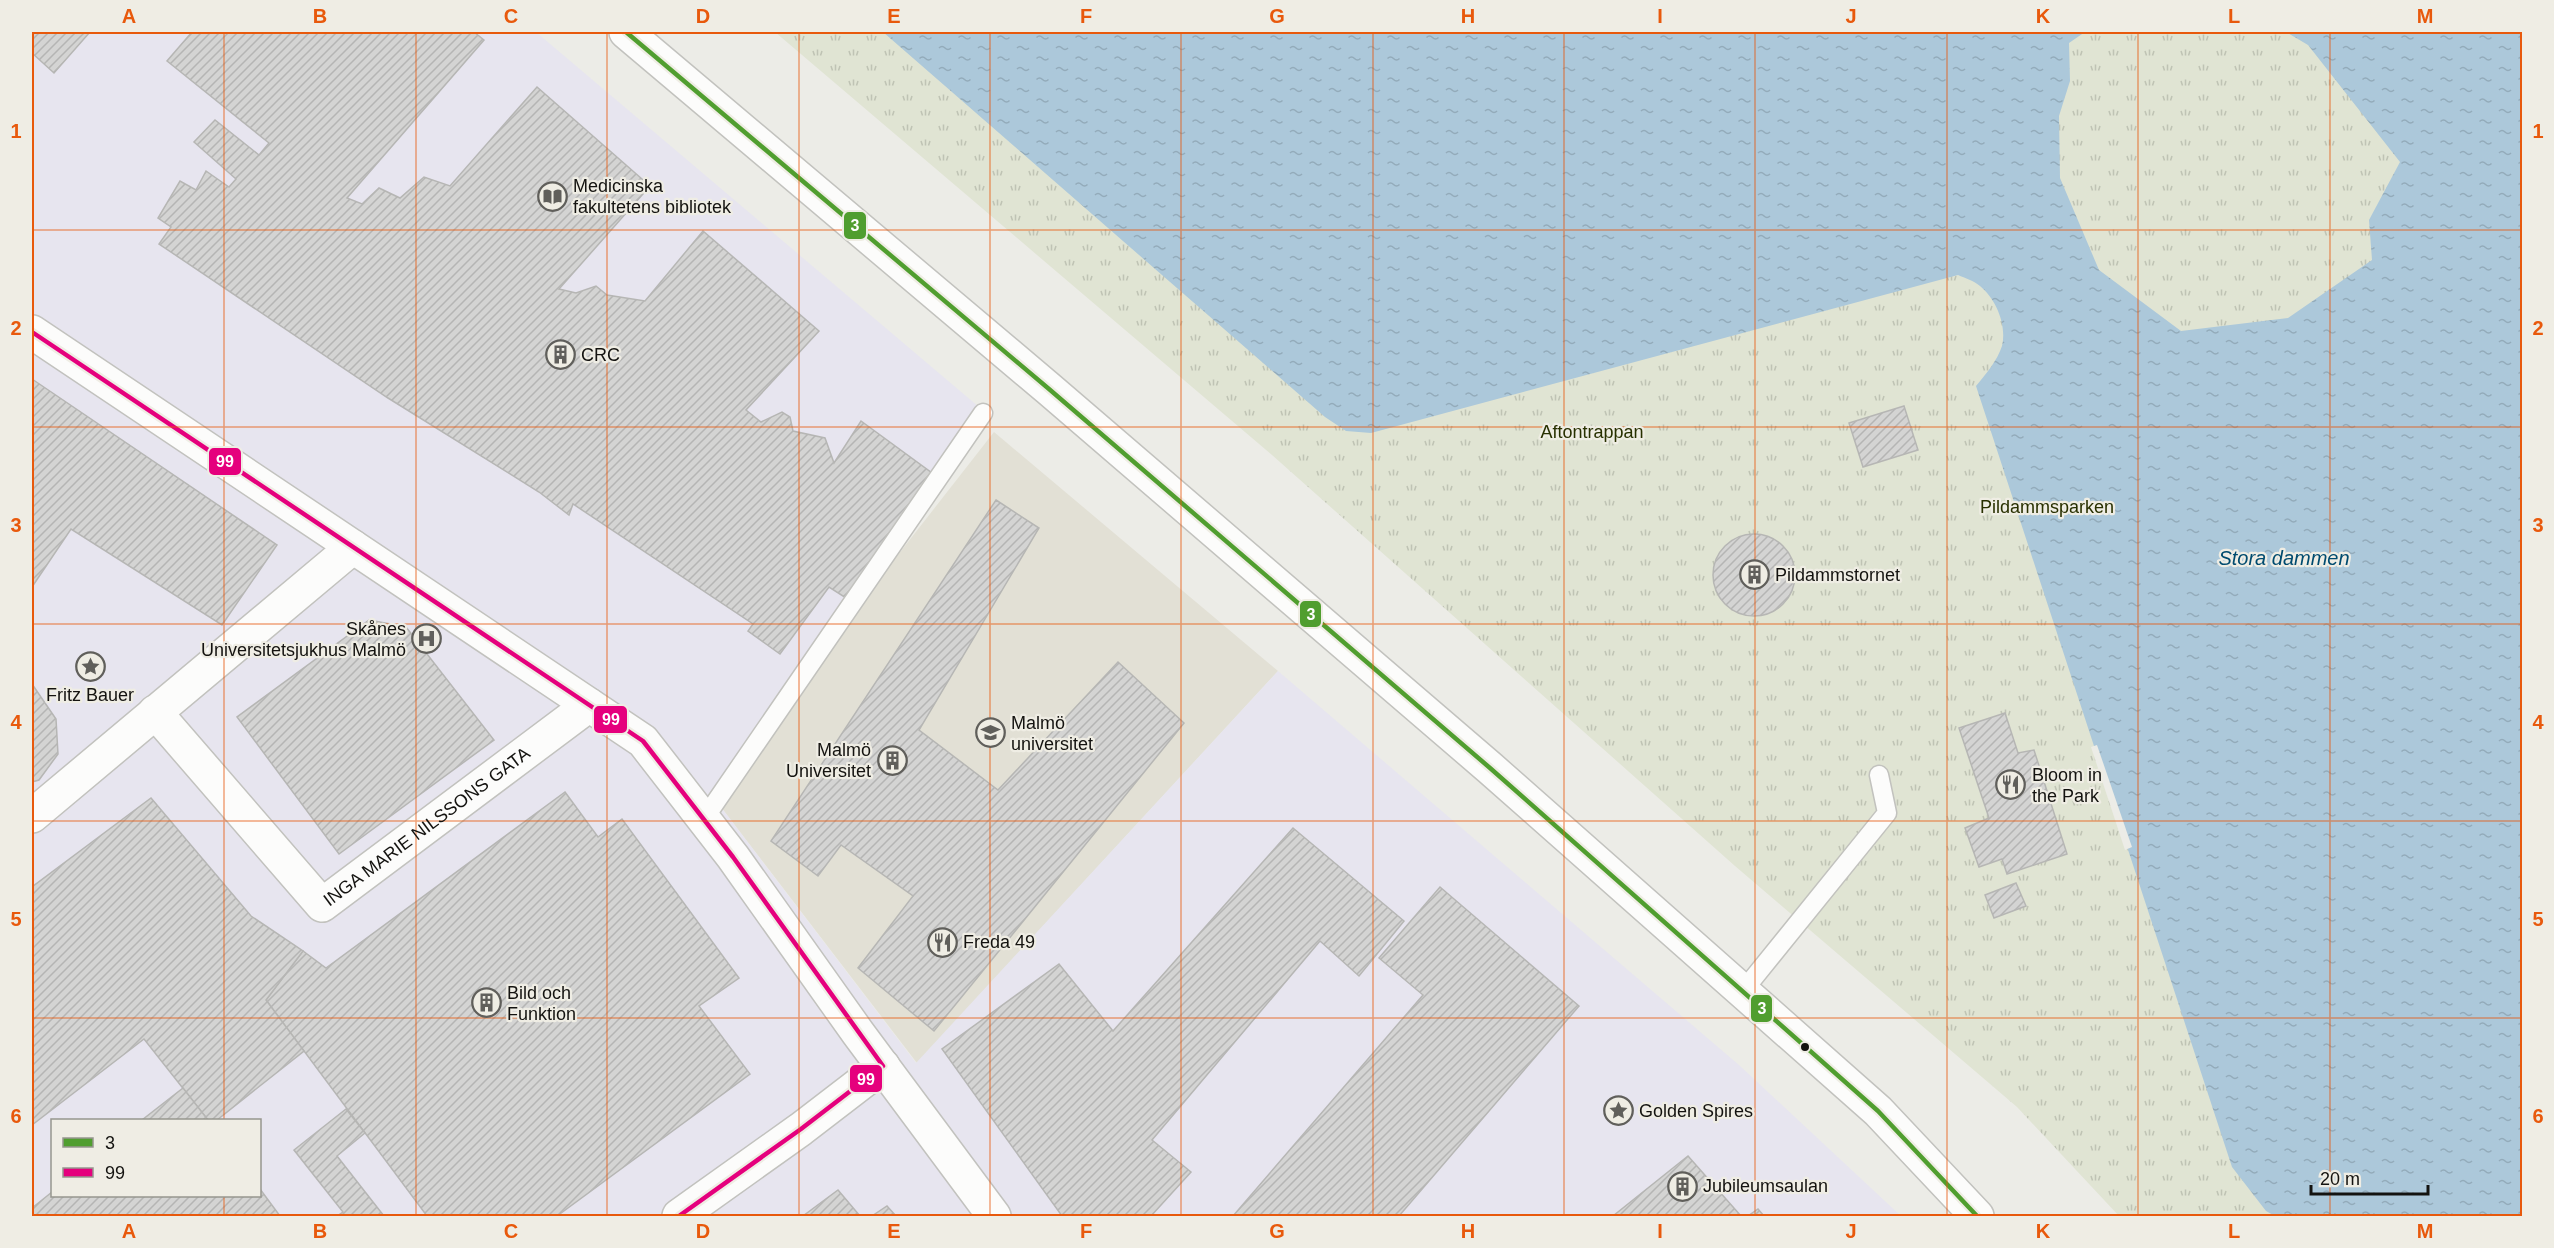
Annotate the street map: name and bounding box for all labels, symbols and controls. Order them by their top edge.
text: A [122,5,136,27]
text: B [313,5,327,27]
text: C [504,5,518,27]
text: D [696,5,710,27]
text: E [887,5,901,27]
text: F [1080,5,1092,27]
text: G [1269,5,1285,27]
text: H [1461,5,1475,27]
text: I [1657,5,1663,27]
text: J [1845,5,1857,27]
text: K [2036,5,2051,27]
text: L [2228,5,2240,27]
text: M [2417,5,2433,27]
text: 1 [10,120,22,142]
text: 1 [2532,120,2544,142]
place label: Medicinska fakultetens bibliotek [573,176,732,217]
library icon: Medicinska fakultetens bibliotek [536,180,568,212]
line badge: 3 [843,211,867,240]
text: 3 [851,217,860,234]
text: 2 [10,317,22,339]
text: 2 [2532,317,2544,339]
building icon: CRC [544,339,576,371]
place label: CRC [581,345,620,365]
park label: Aftontrappan [1540,422,1644,442]
line badge: 99 [208,447,242,476]
text: 99 [216,453,234,470]
park label: Pildammsparken [1980,497,2114,517]
text: 3 [10,514,22,536]
text: 3 [2532,514,2544,536]
water label: Stora dammen [2218,547,2350,569]
building icon: Pildammstornet [1738,559,1770,591]
place label: Pildammstornet [1775,565,1900,585]
line badge: 3 [1299,600,1322,628]
text: 3 [1307,606,1316,623]
place label: Skånes Universitetsjukhus Malmö [201,619,406,660]
hospital icon: Skånes Universitetsjukhus Malmö [411,623,443,655]
place icon: Fritz Bauer [74,650,106,682]
place label: Fritz Bauer [46,685,134,705]
line badge: 99 [593,705,628,734]
text: 4 [10,711,22,733]
text: 99 [602,711,620,728]
text: 4 [2532,711,2544,733]
place label: Malmö universitet [1011,713,1093,754]
school or university icon: Malmö universitet [974,717,1006,749]
place label: Malmö Universitet [786,740,871,781]
street label: INGA MARIE NILSSONS GATA [320,743,534,910]
building icon: Malmö Universitet [876,744,908,776]
place label: Bloom in the Park [2032,765,2102,806]
restaurant icon: Bloom in the Park [1995,769,2027,801]
text: 5 [10,908,22,930]
text: 5 [2532,908,2544,930]
restaurant icon: Freda 49 [926,926,958,958]
place label: Freda 49 [963,932,1035,952]
place label: Bild och Funktion [507,983,576,1024]
building icon: Bild och Funktion [470,987,502,1019]
line badge: 3 [1750,994,1773,1023]
text: 3 [1758,1000,1767,1017]
unlabelled marker [1799,1041,1811,1053]
line badge: 99 [849,1064,883,1093]
text: 99 [857,1071,875,1088]
place icon: Golden Spires [1602,1095,1634,1127]
place label: Golden Spires [1639,1101,1753,1121]
text: 6 [10,1105,22,1127]
text: 6 [2532,1105,2544,1127]
legend [51,1119,261,1197]
text: 3 [105,1133,115,1153]
scale bar [2311,1158,2428,1196]
text: 99 [105,1163,125,1183]
text: 20 m [2320,1169,2360,1189]
building icon: Jubileumsaulan [1666,1170,1698,1202]
place label: Jubileumsaulan [1703,1176,1828,1196]
text: A [122,1220,136,1242]
text: B [313,1220,327,1242]
text: C [504,1220,518,1242]
text: D [696,1220,710,1242]
text: E [887,1220,901,1242]
text: F [1080,1220,1092,1242]
text: G [1269,1220,1285,1242]
text: H [1461,1220,1475,1242]
text: I [1657,1220,1663,1242]
text: J [1845,1220,1857,1242]
text: K [2036,1220,2051,1242]
text: L [2228,1220,2240,1242]
text: M [2417,1220,2433,1242]

